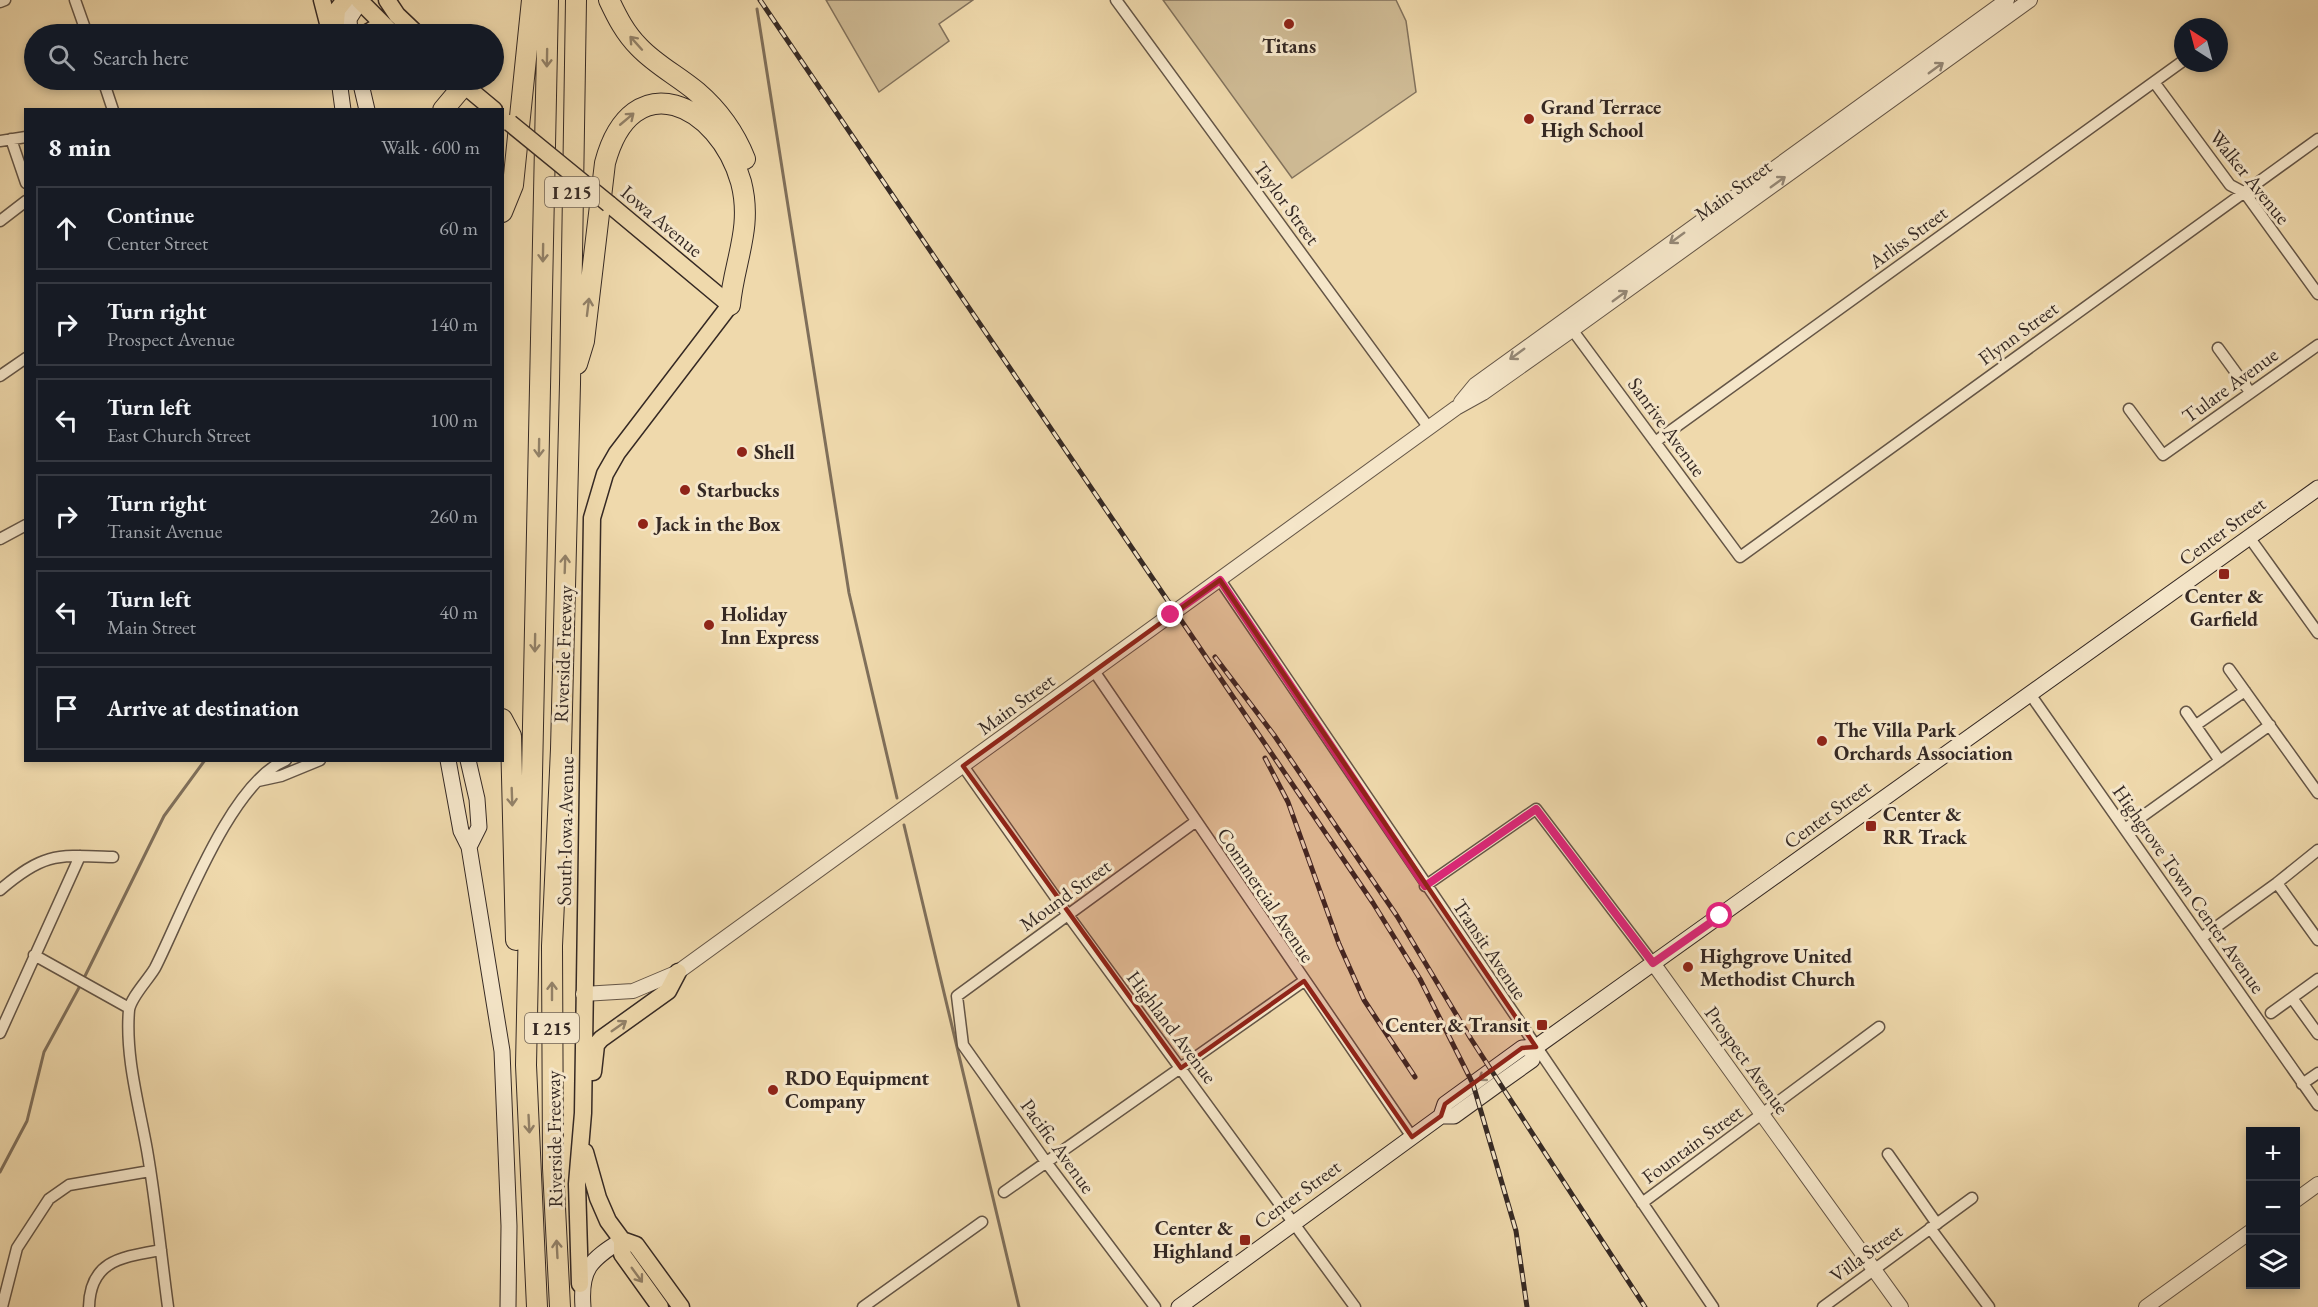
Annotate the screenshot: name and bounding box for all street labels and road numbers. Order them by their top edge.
street label: Walker Avenue [2204,124,2296,230]
street label: Main Street [1689,153,1777,227]
street label: Taylor Street [1248,156,1326,251]
road number: I 215 [545,177,599,207]
street label: Iowa Avenue [616,179,708,263]
street label: Arliss Street [1863,199,1953,275]
street label: Flynn Street [1973,295,2064,371]
street label: Tulare Avenue [2177,341,2283,429]
street label: Sanrive Avenue [1622,372,1712,482]
street label: Center Street [2173,490,2271,571]
street label: Riverside Freeway [548,585,578,723]
street label: Main Street [972,667,1060,741]
street label: South Iowa Avenue [551,756,579,906]
street label: Center Street [1778,773,1876,854]
street label: Highgrove Town Center Avenue [2107,780,2271,999]
street label: Commercial Avenue [1211,823,1321,967]
street label: Mound Street [1014,853,1116,937]
street label: Transit Avenue [1447,894,1533,1004]
street label: Highland Avenue [1121,965,1223,1089]
street label: Prospect Avenue [1699,1001,1795,1120]
road number: I 215 [525,1013,579,1043]
street label: Riverside Freeway [540,1070,568,1208]
street label: Pacific Avenue [1015,1093,1101,1199]
street label: Fountain Street [1637,1098,1748,1189]
street label: Center Street [1248,1153,1346,1234]
street label: Villa Street [1825,1218,1908,1288]

